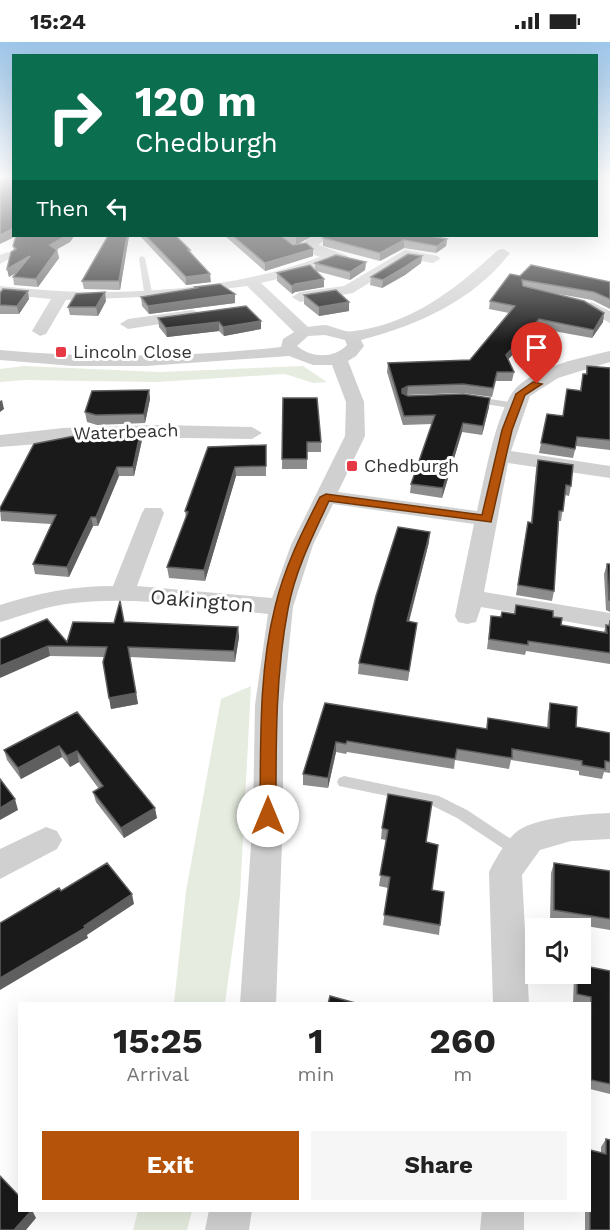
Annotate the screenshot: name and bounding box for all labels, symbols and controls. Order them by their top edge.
text: 15:24 [30,9,86,34]
text: 120 m [135,77,257,126]
icon: right [36,78,114,156]
text: Chedburgh [135,127,278,159]
icon: left [101,192,134,225]
text: Then [36,196,89,221]
pin [511,322,562,384]
icon: arrive [520,331,553,364]
place label: Lincoln Close [73,341,192,362]
marker: Lincoln Close [54,345,68,359]
street label: Waterbeach [73,419,179,444]
place label: Chedburgh [364,455,459,476]
marker: Chedburgh [345,459,359,473]
street label: Oakington [149,584,255,617]
position arrow [236,784,300,848]
map controls [525,918,591,984]
button: sound [525,918,591,984]
text: 15:25 [113,1020,203,1062]
text: 1 [308,1020,324,1062]
text: 260 [429,1020,496,1062]
text: Arrival [127,1062,189,1086]
text: min [298,1062,334,1086]
text: m [453,1062,472,1086]
button: Exit [42,1131,299,1200]
button: Share [311,1131,567,1200]

